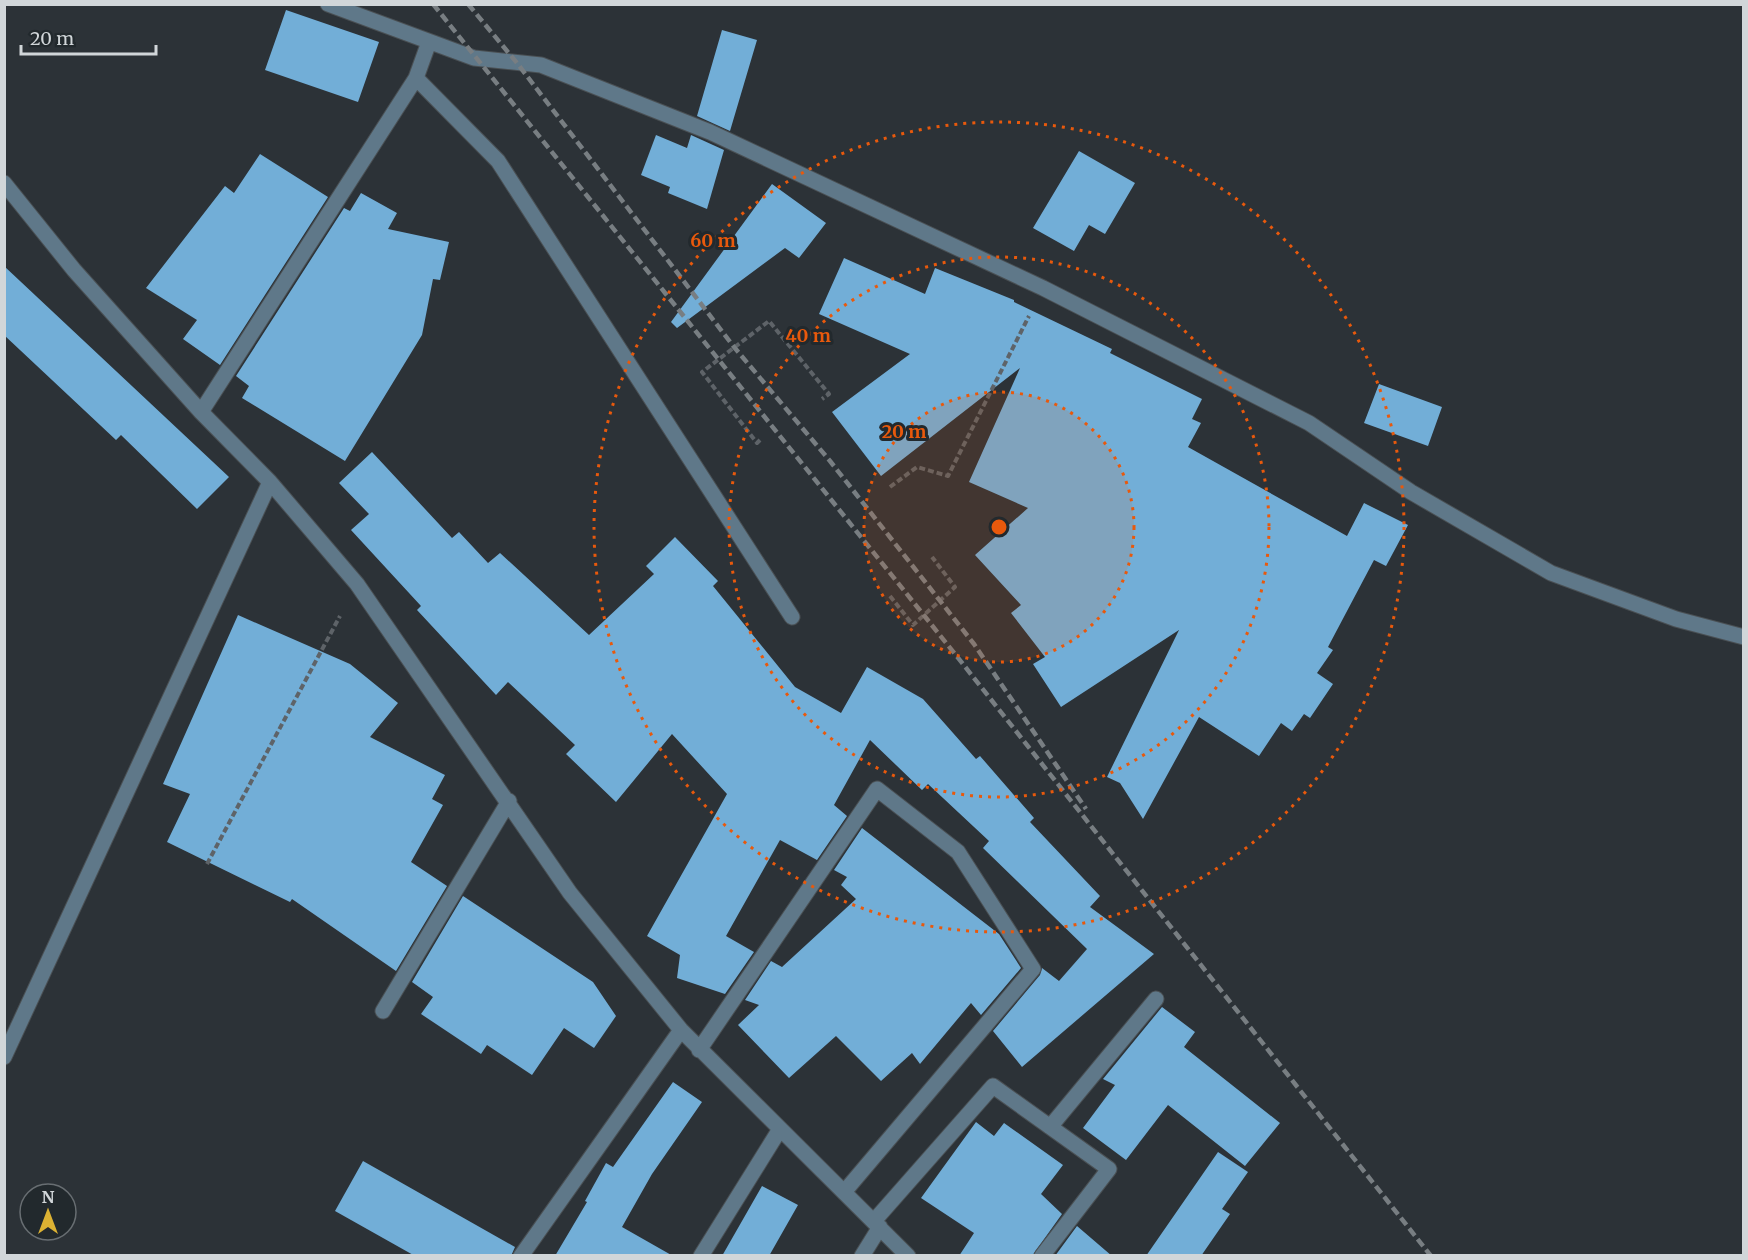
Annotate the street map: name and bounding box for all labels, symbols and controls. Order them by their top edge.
scale bar [21,18,156,56]
text: 20 m [30,27,74,50]
text: 60 m [690,229,736,252]
text: 40 m [785,324,831,347]
text: 20 m [882,420,926,443]
centre of rings [989,517,1009,537]
north arrow [18,1182,78,1242]
text: N [42,1187,55,1207]

